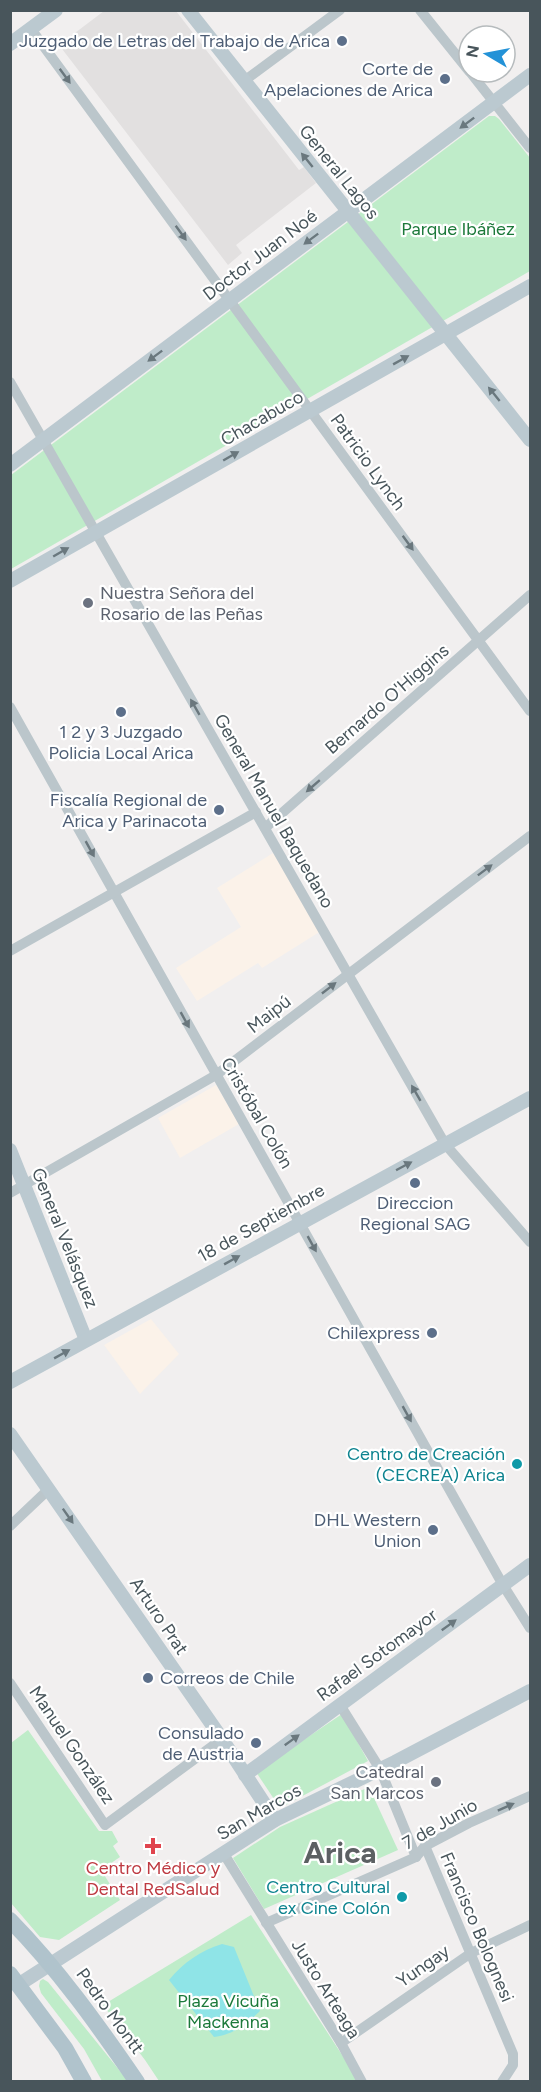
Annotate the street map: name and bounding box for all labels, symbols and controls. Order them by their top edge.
north arrow [457,24,517,84]
place label: Juzgado de Letras del Trabajo de Arica [19,30,330,52]
marker: Juzgado de Letras del Trabajo de Arica [335,34,349,48]
text: N [462,44,483,59]
place label: Corte de Apelaciones de Arica [264,58,433,101]
one-way arrow [59,69,71,84]
marker: Corte de Apelaciones de Arica [438,72,452,86]
one-way arrow [459,116,474,128]
street label: General Lagos [294,120,384,224]
one-way arrow [300,152,313,168]
street label: Doctor Juan Noé [198,205,322,305]
park label: Parque Ibáñez [401,218,515,240]
one-way arrow [174,226,186,241]
one-way arrow [303,233,318,245]
one-way arrow [147,350,162,362]
one-way arrow [393,355,409,366]
street label: Chacabuco [217,386,307,450]
one-way arrow [488,387,501,402]
street label: Patricio Lynch [326,409,410,515]
one-way arrow [223,451,239,462]
one-way arrow [401,536,413,551]
one-way arrow [53,548,70,558]
place label: Nuestra Señora del Rosario de las Peñas [100,582,263,625]
marker: Nuestra Señora del Rosario de las Peñas [81,596,95,610]
street label: Bernardo O'Higgins [321,639,453,759]
one-way arrow [190,699,201,715]
marker: 1 2 y 3 Juzgado Policia Local Arica [114,705,128,719]
street label: General Manuel Baquedano [209,710,339,912]
place label: 1 2 y 3 Juzgado Policia Local Arica [49,721,193,764]
one-way arrow [306,779,321,792]
place label: Fiscalía Regional de Arica y Parinacota [50,789,207,832]
marker: Fiscalía Regional de Arica y Parinacota [212,803,226,817]
one-way arrow [85,841,95,858]
one-way arrow [477,865,492,877]
one-way arrow [321,981,337,994]
street label: Maipú [243,990,295,1038]
one-way arrow [180,1011,190,1028]
street label: Cristóbal Colón [216,1053,298,1173]
one-way arrow [411,1084,421,1101]
one-way arrow [395,1161,412,1171]
street label: General Velásquez [27,1165,103,1311]
marker: Direccion Regional SAG [408,1176,422,1190]
street label: 18 de Septiembre [194,1179,329,1267]
place label: Direccion Regional SAG [360,1192,471,1235]
one-way arrow [307,1236,317,1253]
one-way arrow [224,1255,241,1265]
place label: Chilexpress [327,1322,420,1344]
marker: Chilexpress [425,1326,439,1340]
one-way arrow [54,1349,71,1359]
one-way arrow [402,1406,412,1423]
place label: Centro de Creación (CECREA) Arica [347,1443,505,1486]
marker: Centro de Creación (CECREA) Arica [510,1457,524,1471]
one-way arrow [62,1508,73,1524]
place label: DHL Western Union [314,1509,421,1552]
marker: DHL Western Union [426,1523,440,1537]
street label: Arturo Prat [125,1573,193,1659]
street label: Rafael Sotomayor [313,1604,441,1706]
one-way arrow [442,1619,457,1631]
place label: Correos de Chile [160,1667,295,1689]
marker: Correos de Chile [141,1671,155,1685]
street label: Manuel González [24,1682,120,1808]
place label: Consulado de Austria [158,1722,244,1765]
one-way arrow [285,1735,300,1747]
marker: Consulado de Austria [249,1736,263,1750]
place label: Catedral San Marcos [330,1761,424,1804]
marker: Catedral San Marcos [429,1775,443,1789]
street label: San Marcos [213,1779,305,1845]
street label: 7 de Junio [399,1794,481,1854]
one-way arrow [497,1801,515,1811]
district label: Arica [303,1834,377,1871]
marker: Centro Médico y Dental RedSalud [144,1837,162,1855]
street label: Francisco Bolognesi [435,1849,519,2005]
place label: Centro Médico y Dental RedSalud [86,1857,221,1900]
place label: Centro Cultural ex Cine Colón [266,1876,390,1919]
marker: Centro Cultural ex Cine Colón [395,1890,409,1904]
street label: Justo Arteaga [287,1935,365,2043]
street label: Yungay [392,1940,454,1992]
street label: Pedro Montt [71,1964,149,2058]
park label: Plaza Vicuña Mackenna [177,1990,279,2033]

